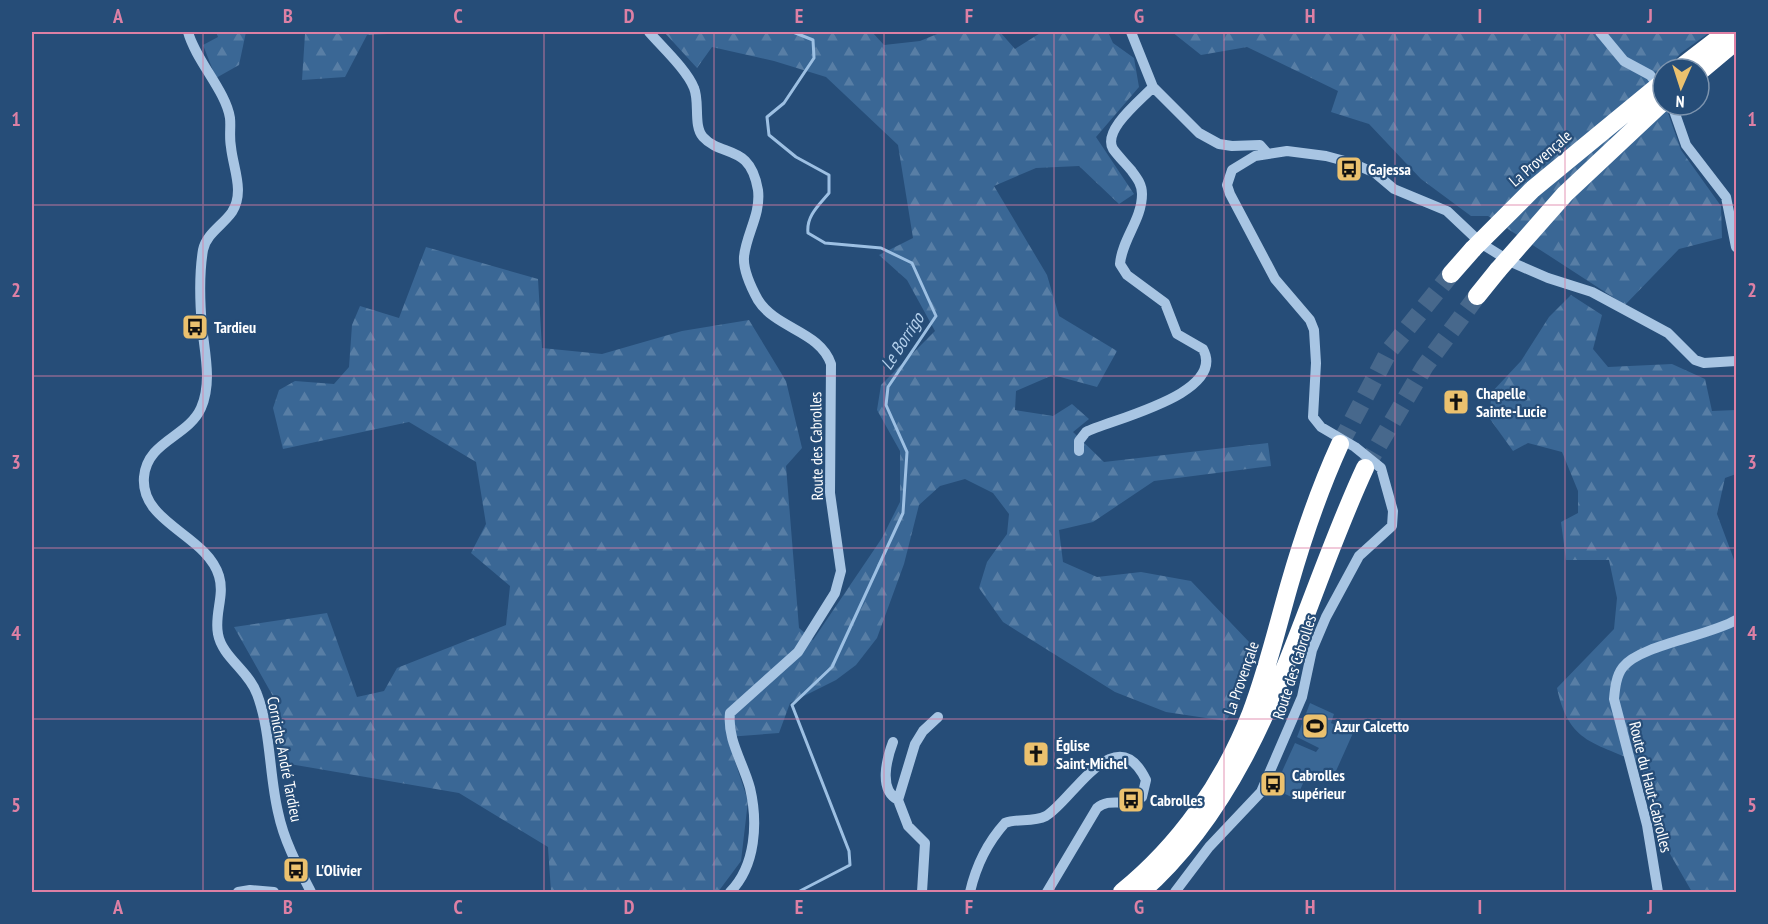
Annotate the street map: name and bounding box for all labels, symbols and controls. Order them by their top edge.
text: A [112,3,124,29]
text: B [283,3,293,29]
text: C [453,3,463,29]
text: D [624,3,635,29]
text: E [795,3,803,29]
text: F [965,3,973,29]
text: G [1134,3,1144,29]
text: H [1305,3,1315,29]
text: I [1478,3,1482,29]
text: J [1646,3,1653,29]
north arrow [1651,57,1711,117]
text: N [1675,92,1685,112]
text: 1 [11,106,21,132]
text: 1 [1747,106,1757,132]
street label: La Provençale [1505,125,1575,191]
bus stop icon: Gajessa [1334,154,1364,184]
place label: Gajessa [1368,159,1411,179]
text: 2 [11,277,21,303]
text: 2 [1747,277,1757,303]
water label: Le Borrigo [875,307,930,374]
bus stop icon: Tardieu [180,312,210,342]
place label: Tardieu [214,317,256,337]
place label: Chapelle Sainte-Lucie [1476,383,1547,421]
church icon: Chapelle Sainte-Lucie [1441,387,1471,417]
street label: Route des Cabrolles [805,391,827,501]
text: 3 [11,449,21,475]
text: 3 [1747,449,1757,475]
street label: Route des Cabrolles [1268,612,1320,722]
text: 4 [11,620,21,646]
text: 4 [1747,620,1757,646]
street label: La Provençale [1219,639,1263,717]
street label: Corniche André Tardieu [263,695,307,823]
sports icon: Azur Calcetto [1300,711,1330,741]
place label: Azur Calcetto [1333,716,1409,736]
street label: Route du Haut-Cabrolles [1625,719,1677,855]
place label: Église Saint-Michel [1056,735,1128,773]
church icon: Église Saint-Michel [1021,739,1051,769]
place label: Cabrolles supérieur [1292,765,1346,803]
bus stop icon: Cabrolles supérieur [1258,769,1288,799]
bus stop icon: Cabrolles [1116,785,1146,815]
place label: Cabrolles [1150,790,1203,810]
text: 5 [11,792,21,818]
text: 5 [1747,792,1757,818]
bus stop icon: L'Olivier [281,855,311,885]
place label: L'Olivier [316,860,362,880]
text: A [112,894,124,920]
text: B [283,894,293,920]
text: C [453,894,463,920]
text: D [624,894,635,920]
text: E [795,894,803,920]
text: F [965,894,973,920]
text: G [1134,894,1144,920]
text: H [1305,894,1315,920]
text: I [1478,894,1482,920]
text: J [1646,894,1653,920]

